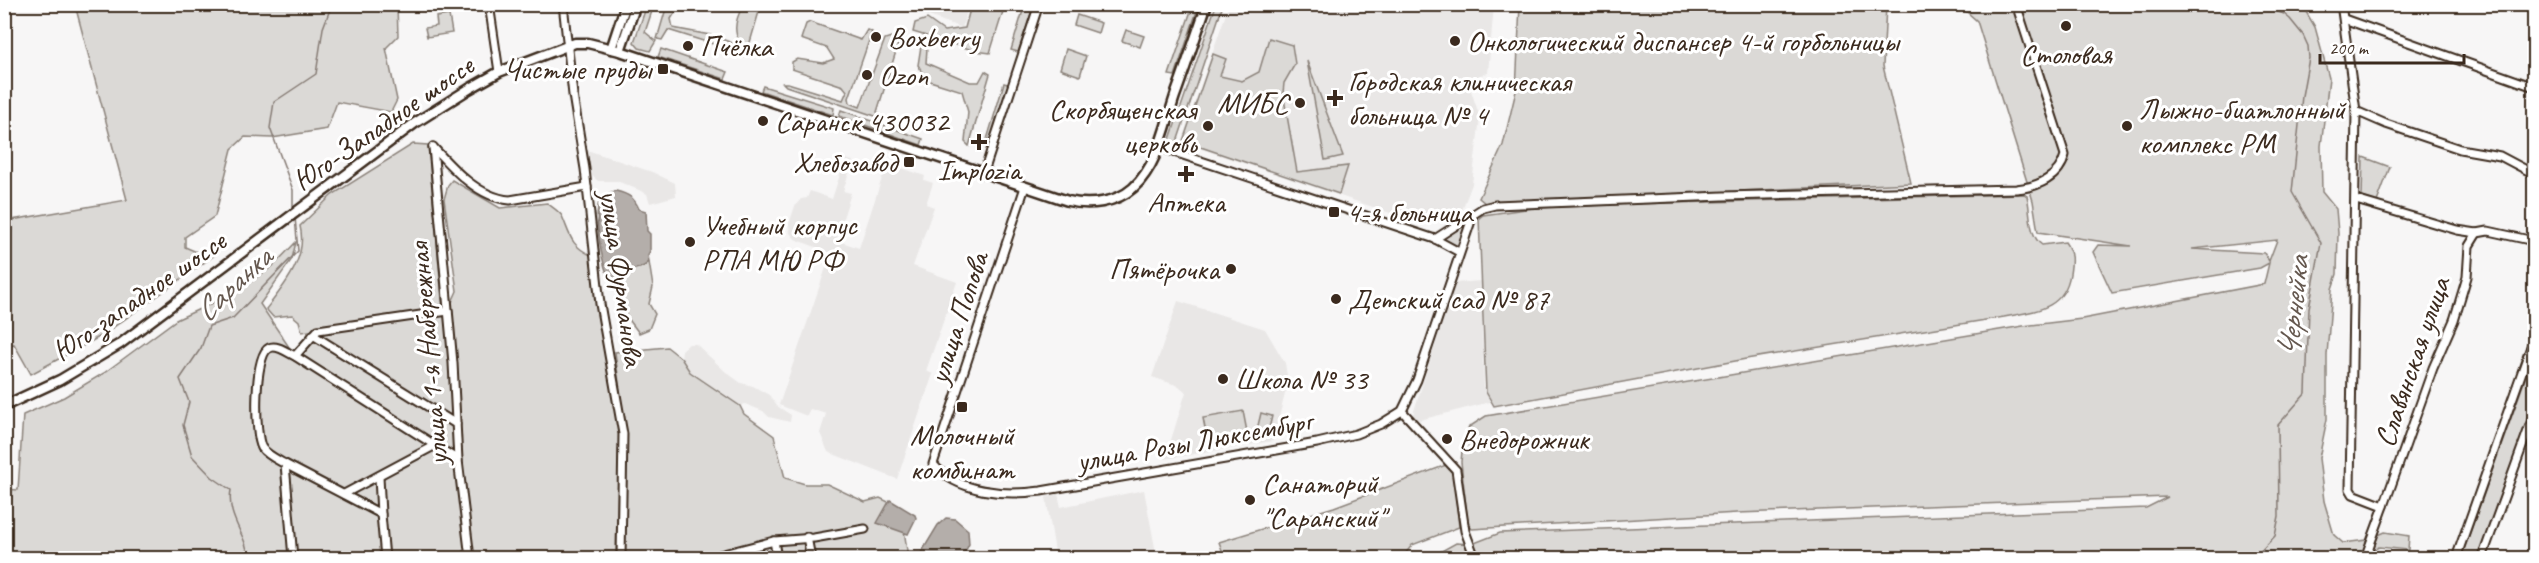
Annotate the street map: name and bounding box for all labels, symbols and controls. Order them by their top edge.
place label: Boxberry [888,18,981,56]
marker: Столовая [2059,19,2073,33]
place label: Онкологический диспансер 4-й горбольницы [1467,22,1901,60]
place label: Пчёлка [700,27,774,65]
scale bar [2320,27,2464,65]
marker: Boxberry [869,30,883,44]
marker: Онкологический диспансер 4-й горбольницы [1448,34,1462,48]
place label: Столовая [2020,35,2113,73]
text: 200 m [2329,37,2370,59]
marker: Пчёлка [681,39,695,53]
street label: Юго-Западное шоссе [285,45,483,199]
place label: Чистые пруды [503,50,653,88]
place label: Ozon [879,56,929,94]
marker: Чистые пруды [656,62,670,76]
place label: Городская клиническая больница № 4 [1348,62,1573,134]
marker: Ozon [860,68,874,82]
place label: МИБС [1217,84,1292,122]
marker: Городская клиническая больница № 4 [1326,89,1344,107]
place label: Скорбященская церковь [1049,90,1199,162]
place label: Лыжно-биатлонный комплекс РМ [2139,90,2347,162]
marker: МИБС [1293,96,1307,110]
place label: Саранск 430032 [775,102,951,140]
marker: Саранск 430032 [756,114,770,128]
marker: Скорбященская церковь [1201,119,1215,133]
marker: Лыжно-биатлонный комплекс РМ [2120,119,2134,133]
marker: Implozia [972,135,986,149]
place label: Хлебозавод [793,143,899,181]
place label: Implozia [937,151,1023,189]
marker: Хлебозавод [902,155,916,169]
marker: Аптека [1179,167,1193,181]
place label: Аптека [1147,183,1227,221]
street label: улица Фурманова [591,185,653,371]
place label: 4-я больница [1346,193,1474,231]
marker: 4-я больница [1327,205,1341,219]
place label: Учебный корпус РПА МЮ РФ [702,206,858,278]
street label: Юго-западное шоссе [45,221,235,370]
water label: Саранка [185,235,283,330]
marker: Учебный корпус РПА МЮ РФ [683,235,697,249]
street label: улица 1-я Набережная [399,238,457,469]
street label: улица Попова [918,245,998,390]
place label: Пятёрочка [1109,250,1221,288]
water label: Чернейка [2267,251,2319,360]
marker: Пятёрочка [1224,262,1238,276]
street label: Славянская улица [2365,270,2459,452]
place label: Детский сад № 87 [1348,280,1550,318]
marker: Детский сад № 87 [1329,292,1343,306]
place label: Школа № 33 [1235,360,1370,398]
marker: Школа № 33 [1216,372,1230,386]
marker: Молочный комбинат [955,400,969,414]
street label: улица Розы Люксембург [1072,401,1318,481]
place label: Молочный комбинат [910,416,1016,488]
place label: Внедорожник [1459,420,1591,458]
marker: Внедорожник [1440,432,1454,446]
place label: Санаторий "Саранский" [1262,464,1390,536]
marker: Санаторий "Саранский" [1243,493,1257,507]

